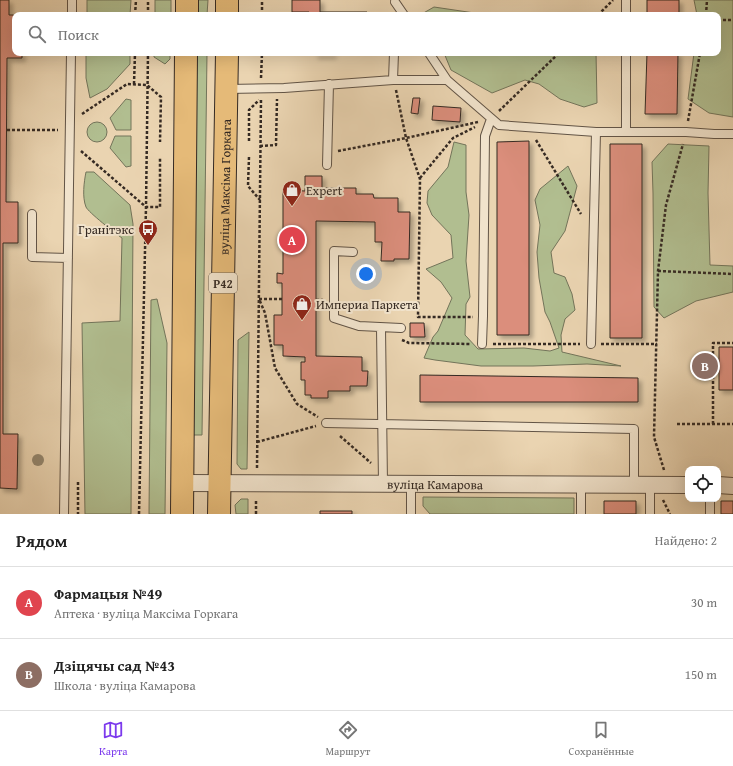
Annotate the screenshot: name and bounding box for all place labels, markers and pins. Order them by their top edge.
shop icon: Expert [281,179,303,207]
place label: Expert [306,181,343,200]
bus stop icon: Гранітэкс [137,218,159,246]
place label: Гранітэкс [78,220,134,239]
pin: A [279,225,305,255]
shop icon: Империа Паркета [291,293,313,321]
place label: Империа Паркета [316,295,419,314]
pin: B [692,351,718,381]

